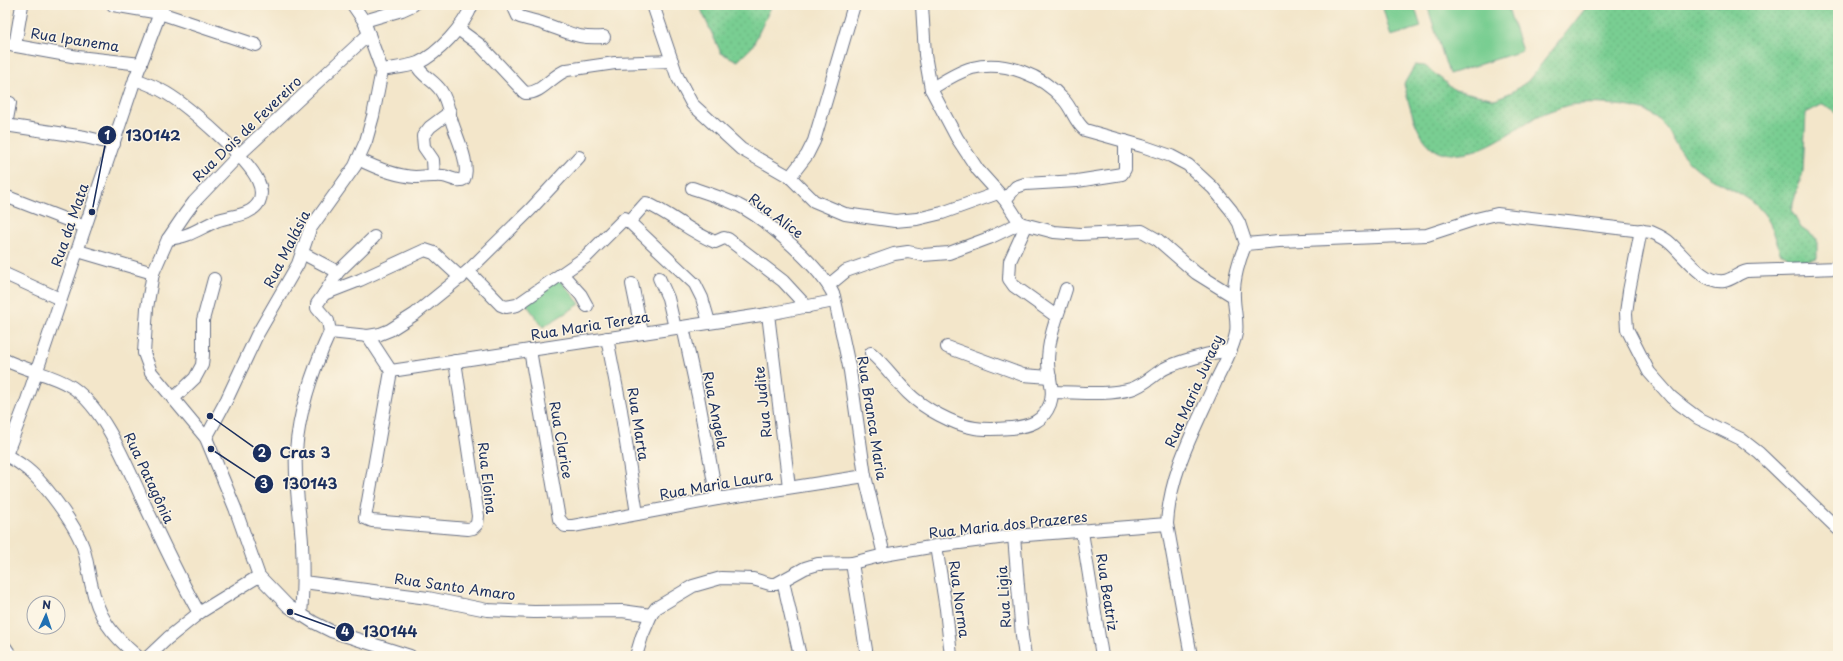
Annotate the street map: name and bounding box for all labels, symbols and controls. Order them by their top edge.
street label: Rua Ipanema [29,22,121,57]
street label: Rua Dois de Fevereiro [187,71,306,186]
callout: 130142 [97,122,189,149]
text: 130142 [125,123,181,146]
text: 1 [104,126,110,144]
street label: Rua da Mata [45,180,94,270]
street label: Rua Alice [744,188,808,243]
street label: Rua Malásia [258,206,315,291]
street label: Rua Maria Tereza [529,306,651,345]
street label: Rua Maria Juracy [1159,331,1228,451]
street label: Rua Branca Maria [852,354,893,482]
street label: Rua Judite [748,365,777,439]
street label: Rua Angela [698,369,733,451]
street label: Rua Marta [622,386,655,462]
street label: Rua Clarice [544,399,579,480]
street label: Rua Patagônia [119,429,180,527]
callout: Cras 3 [252,439,338,466]
text: Cras 3 [280,440,330,463]
street label: Rua Eloina [473,441,502,515]
text: 2 [258,443,267,461]
street label: Rua Maria Laura [658,464,775,505]
callout: 130143 [254,470,345,497]
text: 130143 [283,471,337,494]
text: 3 [260,474,268,492]
street label: Rua Maria dos Prazeres [928,506,1088,543]
street label: Rua Beatriz [1091,552,1124,632]
street label: Rua Norma [944,559,975,639]
street label: Rua Ligia [991,565,1016,629]
street label: Rua Santo Amaro [393,568,517,605]
north arrow [26,595,66,635]
text: N [42,596,52,613]
callout: 130144 [335,619,426,646]
text: 130144 [362,619,418,642]
text: 4 [341,622,349,640]

